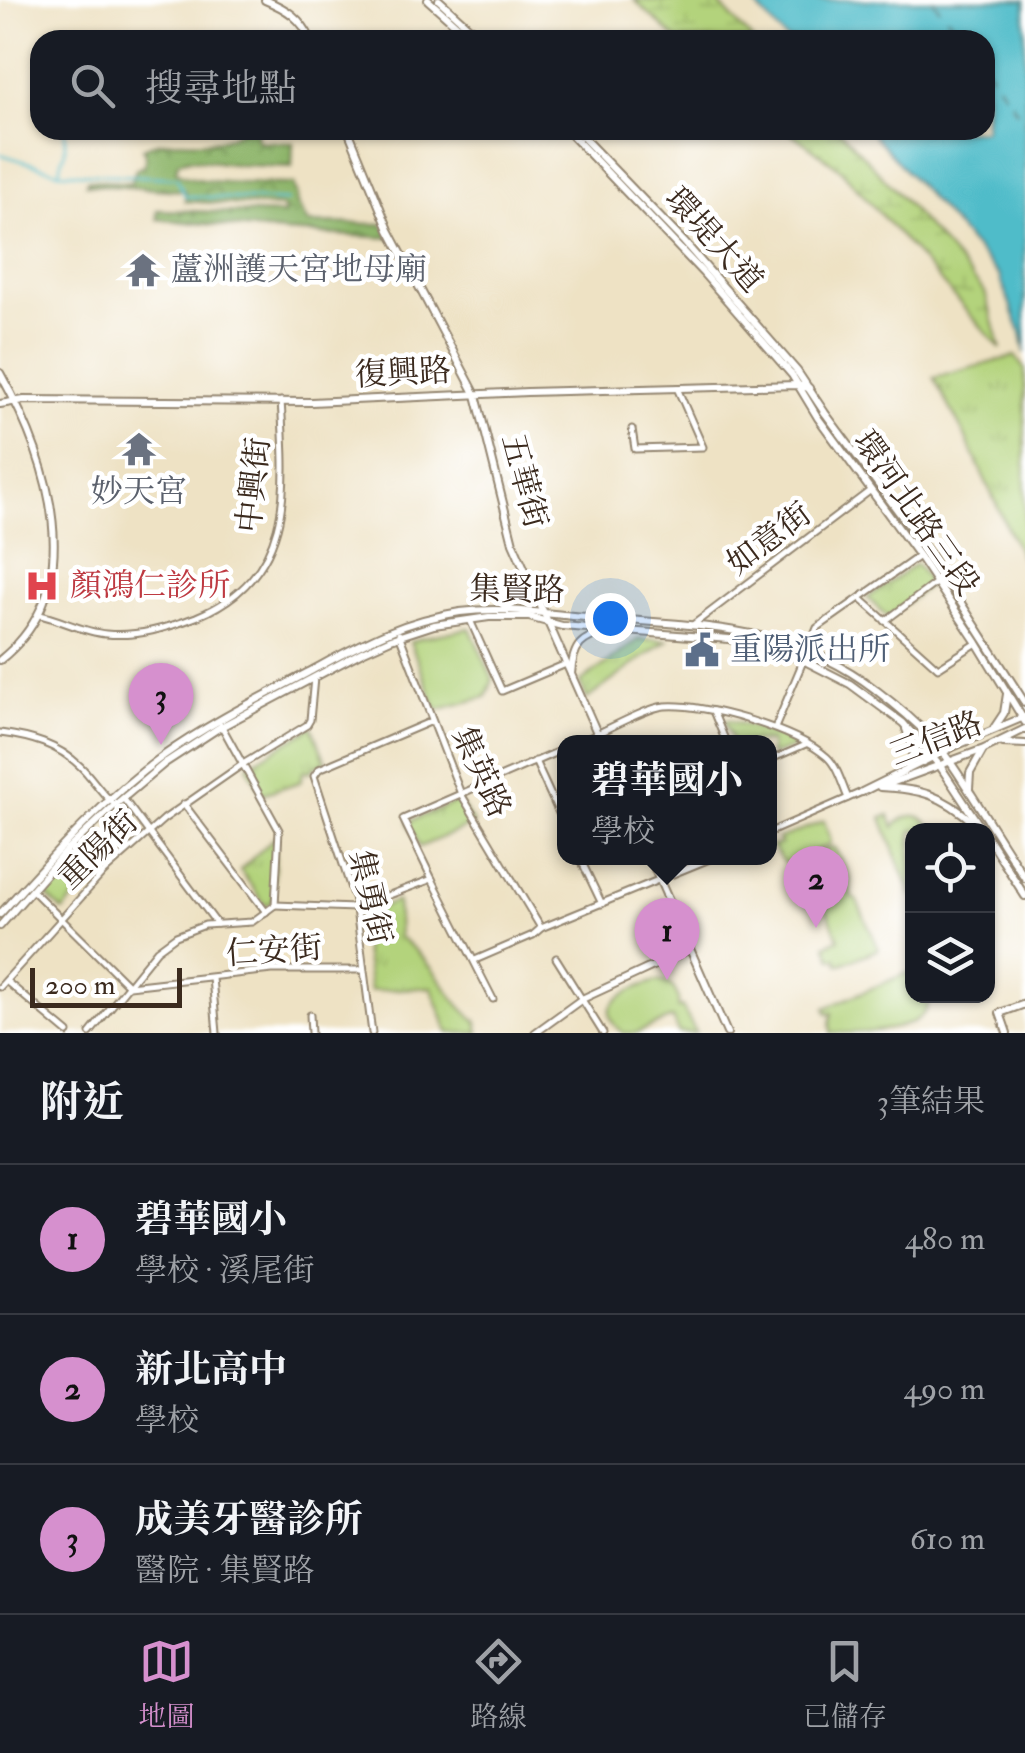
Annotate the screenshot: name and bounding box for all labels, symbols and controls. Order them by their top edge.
search box [30,30,995,140]
icon: search [65,58,120,113]
text: 搜尋地點 [145,65,297,113]
street label: 環堤大道 [656,179,772,301]
place label: 蘆洲護天宮地母廟 [171,250,427,290]
temple icon: 蘆洲護天宮地母廟 [124,251,162,289]
street label: 復興路 [354,351,452,395]
street label: 環河北路三段 [845,423,987,603]
street label: 五華街 [492,429,556,533]
temple icon: 妙天宮 [120,430,158,468]
street label: 中興街 [229,435,279,535]
place label: 妙天宮 [91,472,187,512]
street label: 如意街 [719,494,819,584]
place label: 顏鴻仁診所 [70,566,230,606]
hospital icon: 顏鴻仁診所 [23,567,61,605]
street label: 集賢路 [469,569,565,611]
your location [585,593,636,644]
place label: 重陽派出所 [730,630,890,670]
public building icon: 重陽派出所 [683,631,721,669]
pin: 3 [128,662,194,745]
street label: 三信路 [884,703,988,775]
street label: 集英路 [443,720,519,824]
popup [557,735,777,865]
text: 碧華國小 [591,757,743,805]
street label: 重陽街 [50,802,146,898]
text: 學校 [591,812,655,852]
map controls [905,823,995,1003]
button: locate [905,823,995,913]
street label: 集勇街 [340,846,400,948]
pin: 2 [784,846,848,928]
pin: 1 [634,898,700,980]
button: layers [905,913,995,1003]
street label: 仁安街 [225,928,323,974]
scale bar [30,963,182,1008]
text: 200 m [45,968,116,1003]
text: 附近 [40,1077,124,1129]
text: 3筆結果 [877,1082,985,1122]
text: 碧華國小 [135,1196,287,1244]
text: 1 [67,1219,78,1259]
text: 480 m [905,1219,985,1259]
text: 學校 · 溪尾街 [135,1251,315,1291]
text: 新北高中 [135,1346,287,1394]
text: 2 [64,1369,81,1409]
text: 490 m [903,1369,985,1409]
text: 學校 [135,1401,199,1441]
text: 成美牙醫診所 [135,1496,363,1544]
text: 3 [66,1519,79,1559]
text: 610 m [910,1519,985,1559]
text: 醫院 · 集賢路 [135,1551,315,1591]
tab: 地圖 [138,1634,194,1735]
tab: 路線 [470,1634,527,1735]
tab: 已儲存 [803,1634,887,1735]

